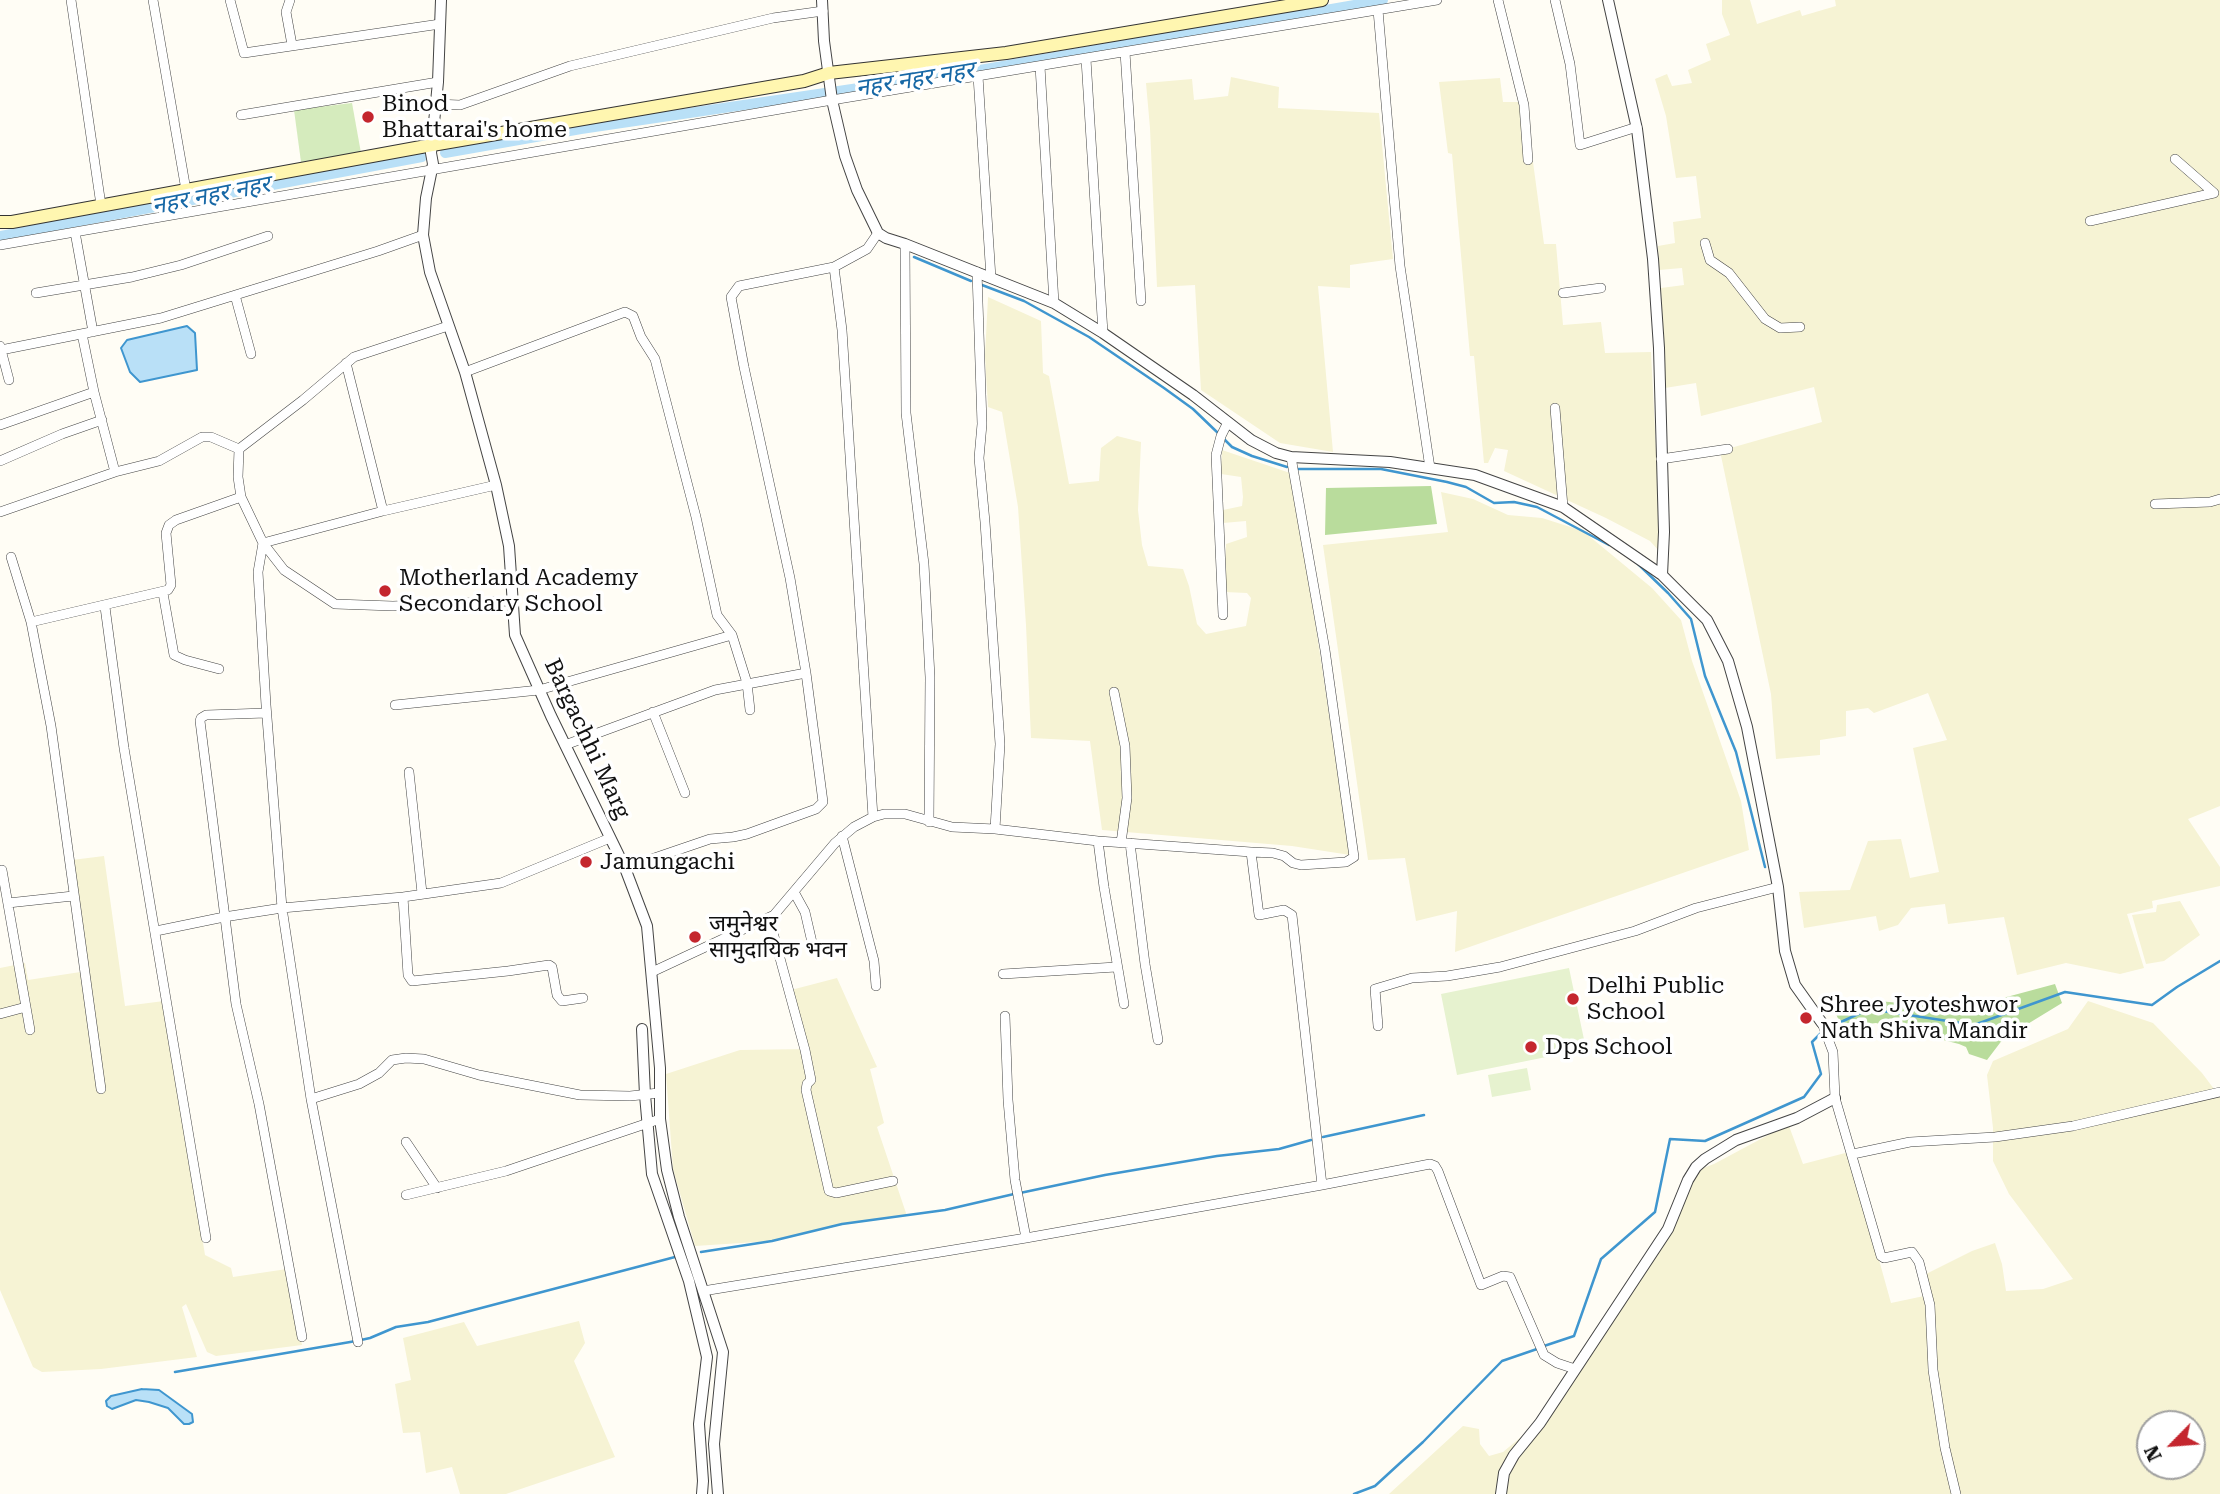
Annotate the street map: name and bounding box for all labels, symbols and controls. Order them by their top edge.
water label: नहर नहर नहर [854,56,976,104]
place label: Binod Bhattarai's home [382,90,567,144]
marker: Binod Bhattarai's home [360,109,376,125]
water label: नहर नहर नहर [149,170,273,222]
place label: Motherland Academy Secondary School [399,564,638,618]
marker: Motherland Academy Secondary School [377,583,393,599]
street label: Bargachhi Marg [538,655,636,823]
place label: Jamungachi [600,848,735,876]
marker: Jamungachi [578,854,594,870]
place label: जमुनेश्वर सामुदायिक भवन [709,910,847,964]
marker: जमुनेश्वर सामुदायिक भवन [687,929,703,945]
place label: Delhi Public School [1587,972,1724,1026]
marker: Delhi Public School [1565,991,1581,1007]
place label: Shree Jyoteshwor Nath Shiva Mandir [1820,991,2028,1045]
marker: Shree Jyoteshwor Nath Shiva Mandir [1798,1010,1814,1026]
place label: Dps School [1545,1033,1672,1061]
marker: Dps School [1523,1039,1539,1055]
north arrow [2136,1410,2206,1480]
text: N [2140,1442,2167,1465]

